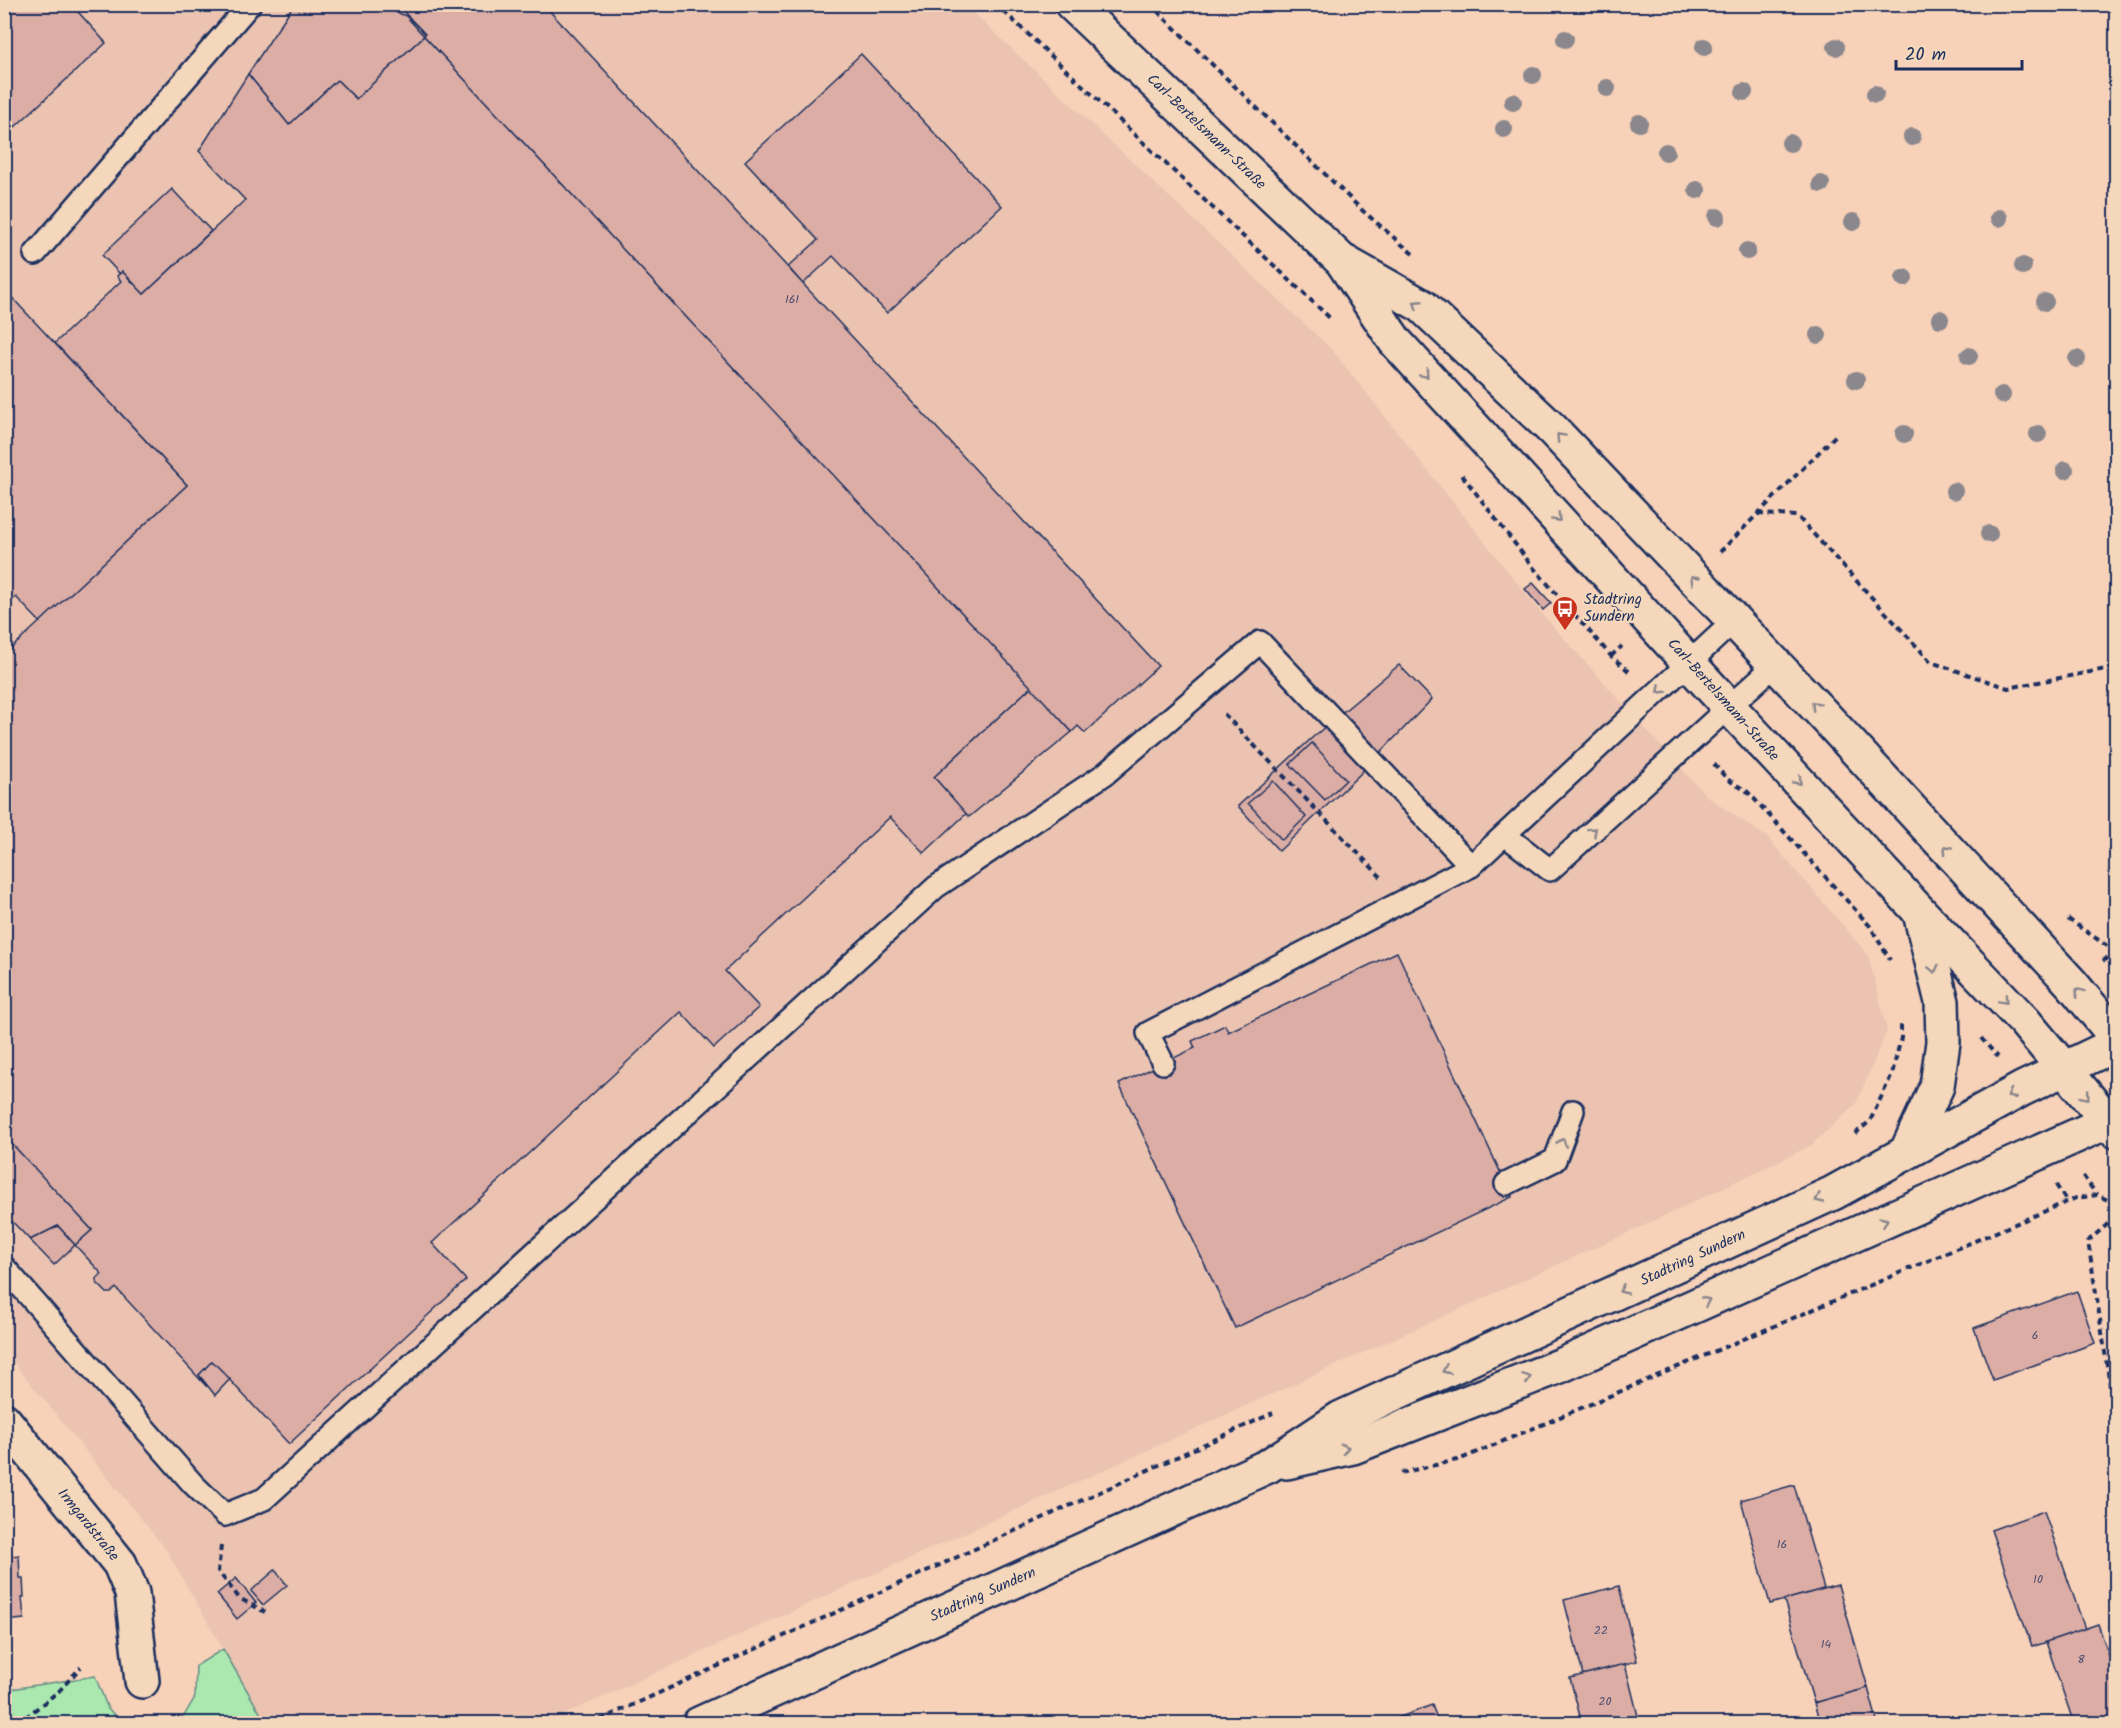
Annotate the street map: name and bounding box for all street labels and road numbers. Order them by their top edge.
street label: Carl-Bertelsmann-Straße [1141,68,1272,196]
street label: Carl-Bertelsmann-Straße [1661,633,1785,767]
street label: Stadtring Sundern [1636,1223,1750,1293]
street label: Irmgardstraße [51,1483,125,1567]
street label: Stadtring Sundern [926,1561,1040,1629]

